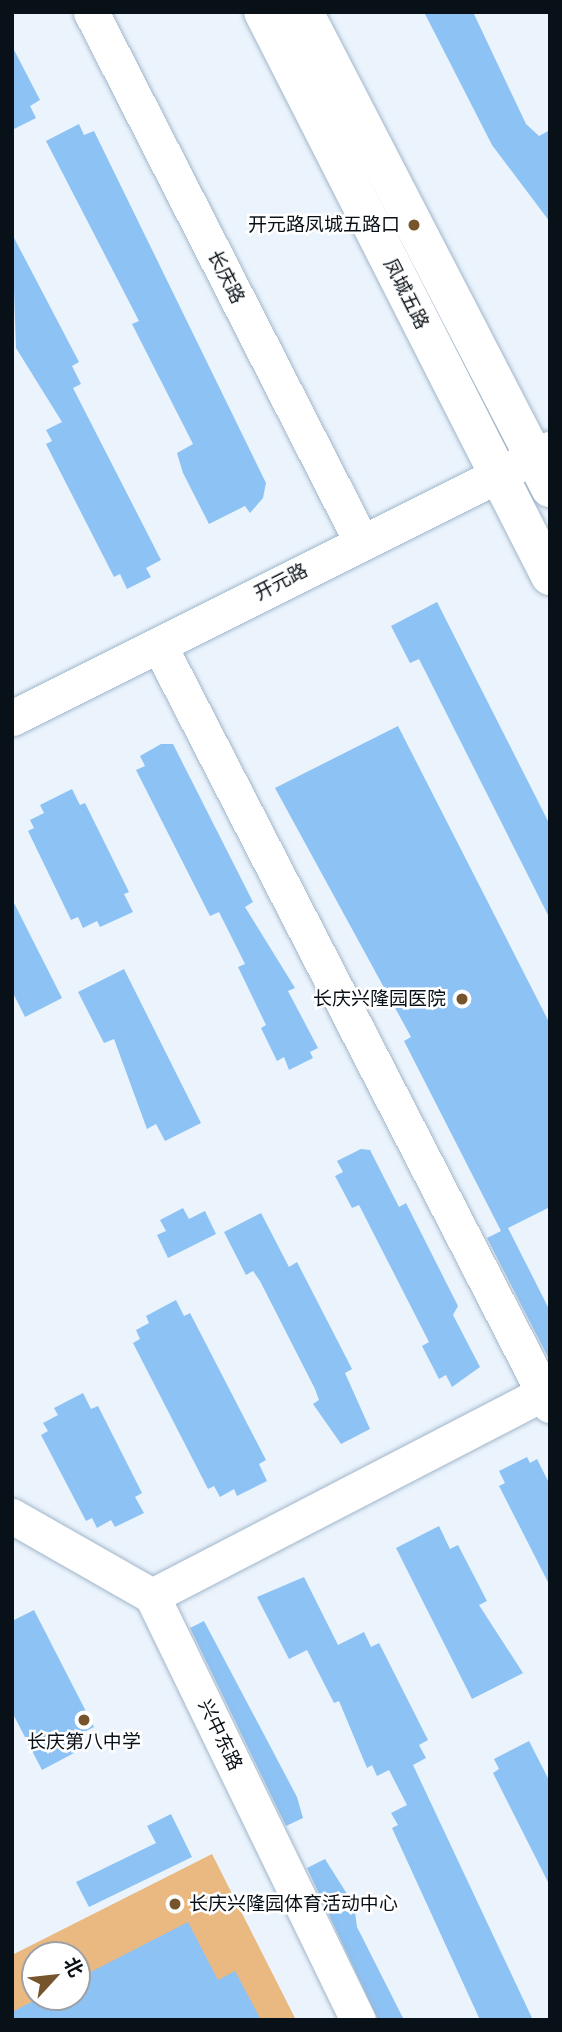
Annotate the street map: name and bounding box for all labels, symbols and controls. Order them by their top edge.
place label: 开元路凤城五路口 [248,214,400,236]
marker: 开元路凤城五路口 [406,217,422,233]
street label: 长庆路 [203,246,249,308]
street label: 凤城五路 [379,255,433,333]
street label: 开元路 [250,559,312,605]
place label: 长庆兴隆园医院 [313,988,446,1010]
marker: 长庆兴隆园医院 [452,989,472,1009]
street label: 兴中东路 [193,1696,247,1774]
marker: 长庆第八中学 [76,1712,92,1728]
place label: 长庆第八中学 [27,1731,141,1753]
place label: 长庆兴隆园体育活动中心 [189,1893,398,1915]
marker: 长庆兴隆园体育活动中心 [167,1896,183,1912]
north arrow [21,1941,91,2011]
text: 北 [59,1953,88,1981]

